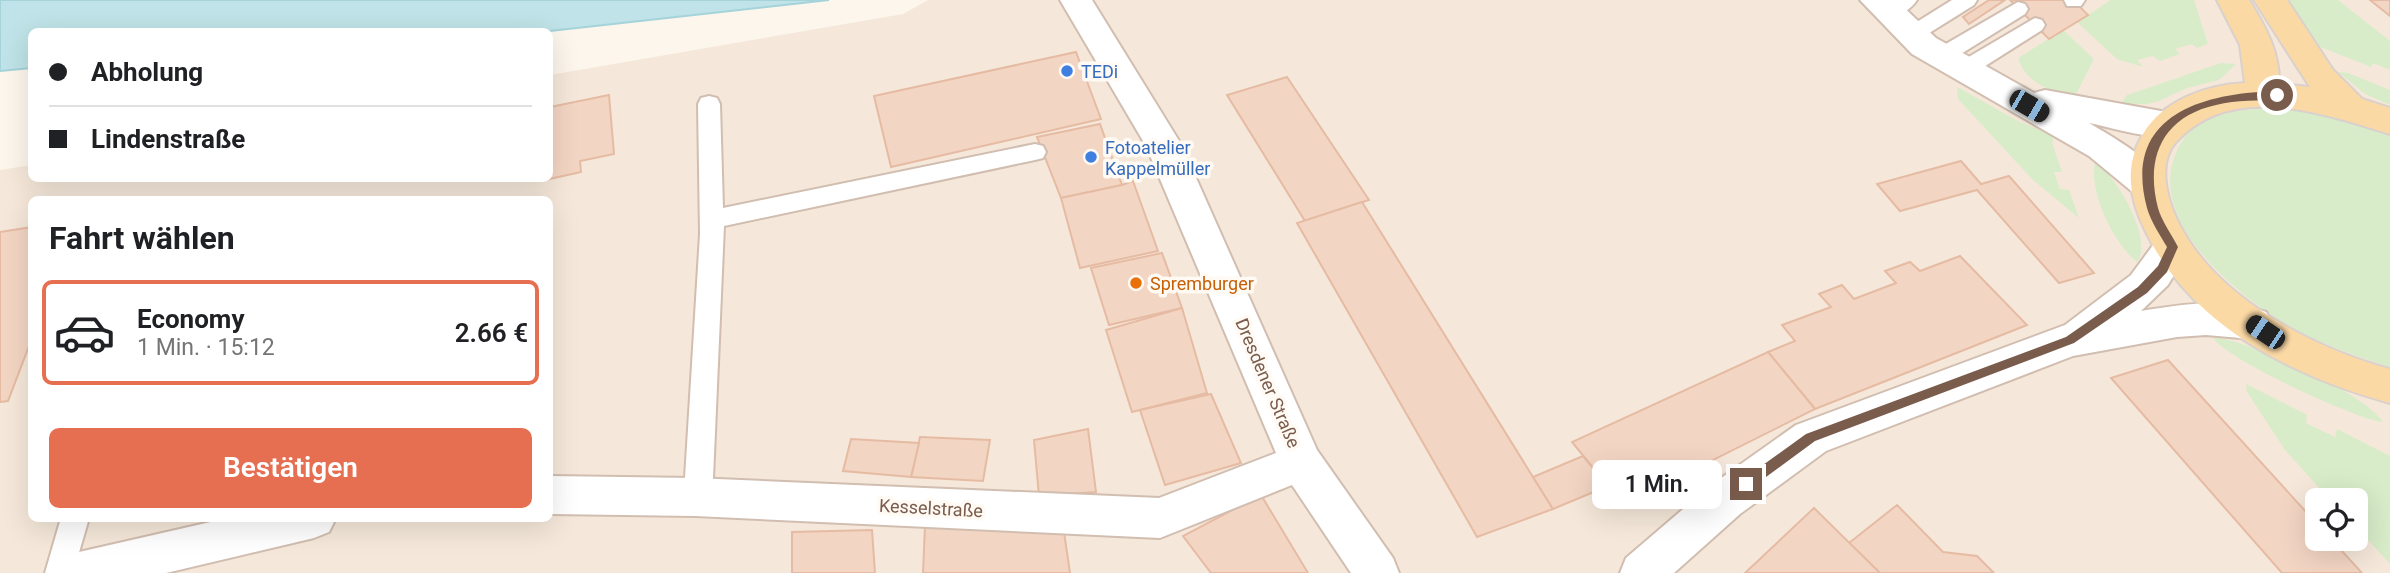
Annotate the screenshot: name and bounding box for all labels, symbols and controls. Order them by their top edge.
text: Abholung [91,57,203,87]
place label: TEDi [1081,61,1118,82]
marker: TEDi [1059,63,1075,79]
route start [2261,79,2293,111]
car [2006,86,2053,126]
text: Lindenstraße [91,124,245,154]
place label: Fotoatelier Kappelmüller [1105,137,1210,179]
marker: Fotoatelier Kappelmüller [1083,149,1099,165]
text: Fahrt wählen [49,219,235,257]
place label: Spremburger [1150,273,1254,294]
marker: Spremburger [1128,275,1144,291]
icon: car [53,301,116,364]
text: Economy [137,304,244,334]
car [2242,312,2289,352]
street label: Dresdener Straße [1231,315,1305,451]
text: 2.66 € [455,318,528,348]
text: 1 Min. · 15:12 [137,334,275,361]
button: Bestätigen [49,428,532,508]
callout: 1 Min. [1592,460,1722,508]
route end [1730,468,1762,500]
text: 1 Min. [1625,471,1689,498]
map controls [2305,488,2368,551]
button: locate [2305,488,2368,551]
street label: Kesselstraße [878,495,984,521]

